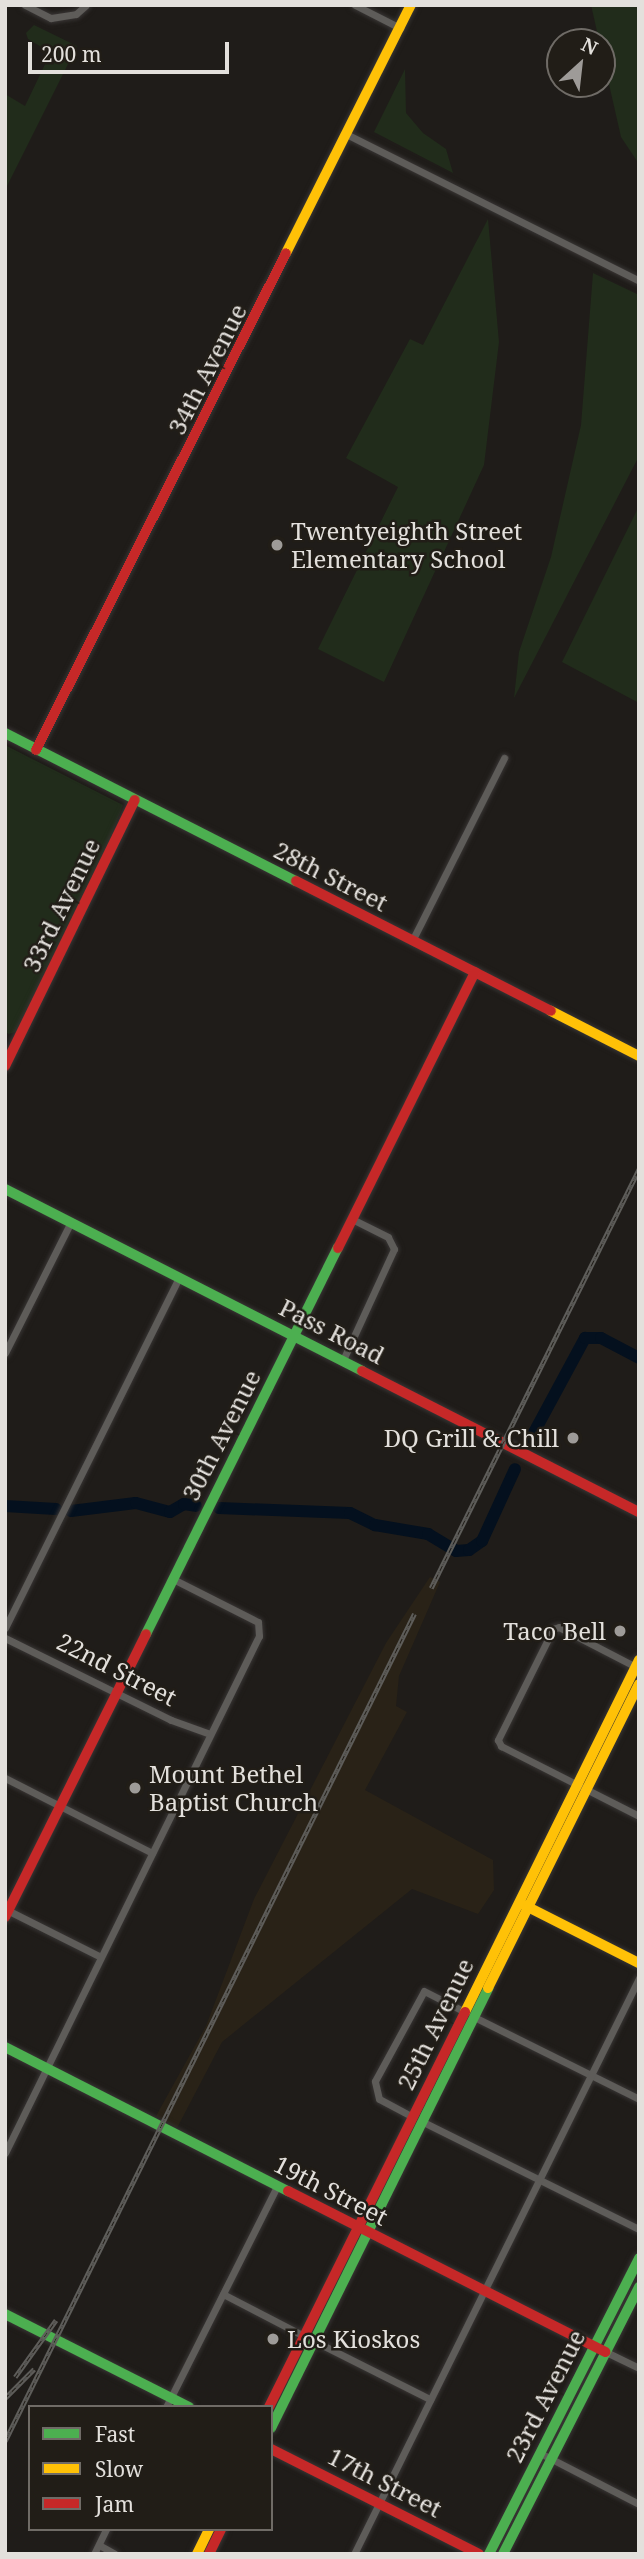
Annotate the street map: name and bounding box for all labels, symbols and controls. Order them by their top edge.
scale bar [32,28,233,72]
north arrow [546,28,616,98]
text: N [577,31,602,61]
text: 200 m [41,40,102,68]
street label: 34th Avenue [162,299,252,439]
place label: Twentyeighth Street Elementary School [291,517,522,573]
marker: Twentyeighth Street Elementary School [269,537,285,553]
street label: 33rd Avenue [16,834,106,976]
street label: 28th Street [269,835,393,917]
street label: Pass Road [275,1292,389,1370]
street label: 30th Avenue [176,1365,266,1505]
place label: DQ Grill & Chill [384,1424,559,1452]
marker: DQ Grill & Chill [565,1430,581,1446]
place label: Taco Bell [503,1617,606,1645]
marker: Taco Bell [612,1623,628,1639]
street label: 22nd Street [52,1627,182,1711]
place label: Mount Bethel Baptist Church [149,1760,318,1816]
marker: Mount Bethel Baptist Church [127,1780,143,1796]
street label: 25th Avenue [391,1954,479,2094]
street label: 19th Street [269,2149,393,2231]
place label: Los Kioskos [287,2325,420,2353]
street label: 23rd Avenue [499,2325,591,2467]
marker: Los Kioskos [265,2331,281,2347]
legend [28,2405,273,2531]
text: Fast [95,2420,135,2448]
street label: 17th Street [323,2441,447,2523]
text: Slow [95,2455,143,2483]
text: Jam [95,2490,134,2518]

